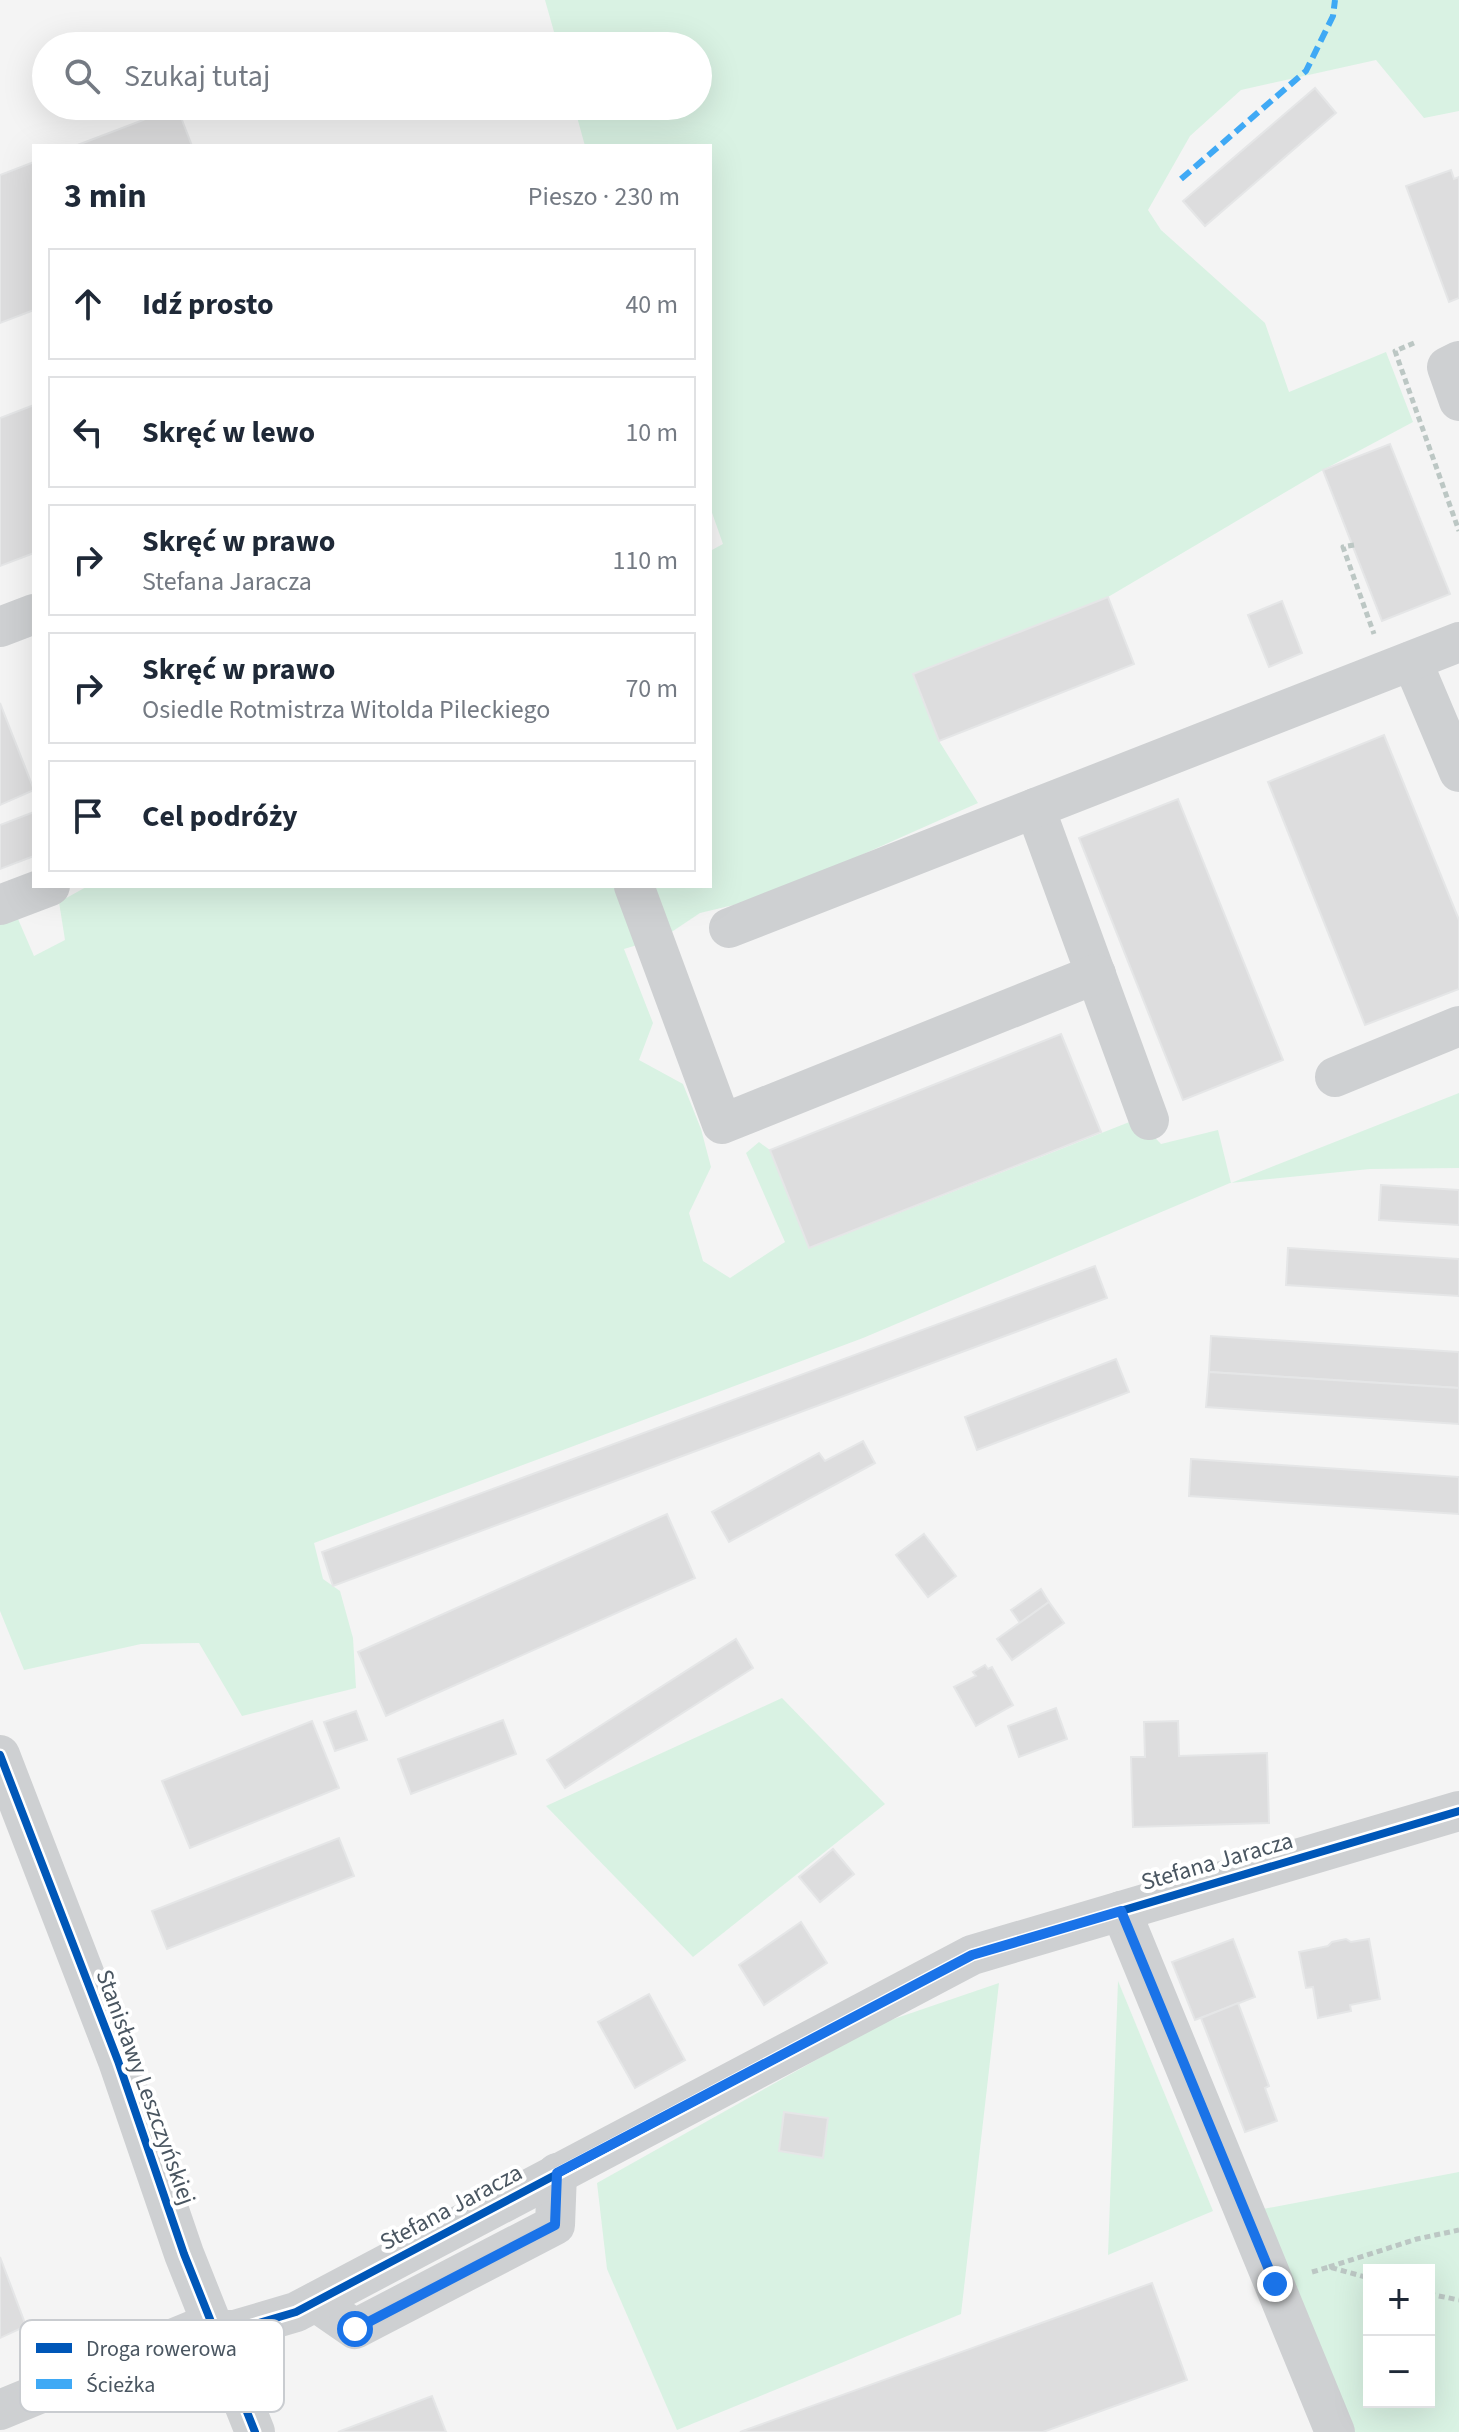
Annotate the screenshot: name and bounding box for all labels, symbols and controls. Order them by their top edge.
search box [32,32,712,120]
icon: search [60,54,104,98]
text: Szukaj tutaj [124,55,270,98]
text: 3 min [64,172,147,221]
text: Pieszo · 230 m [528,178,680,215]
icon: ahead [66,282,110,326]
text: Idź prosto [142,283,274,326]
text: 40 m [625,286,678,323]
icon: left [66,410,110,454]
text: Skręć w lewo [142,411,315,454]
text: 10 m [625,414,678,451]
text: Skręć w prawo [142,520,335,563]
icon: right [66,538,110,582]
text: 110 m [612,542,678,579]
text: Stefana Jaracza [142,563,312,600]
text: Skręć w prawo [142,648,335,691]
icon: right [66,666,110,710]
text: 70 m [625,670,678,707]
text: Osiedle Rotmistrza Witolda Pileckiego [142,691,550,728]
icon: arrive [66,794,110,838]
text: Cel podróży [142,795,298,838]
street label: Stefana Jaracza [1137,1823,1297,1900]
street label: Stanisławy Leszczyńskiej [87,1965,204,2210]
street label: Stefana Jaracza [374,2155,529,2260]
map controls [1363,2264,1435,2408]
button: + [1363,2264,1435,2336]
route end [1257,2266,1293,2302]
route start [337,2311,373,2347]
legend [20,2320,284,2412]
text: Droga rowerowa [86,2333,237,2365]
button: − [1363,2336,1435,2408]
text: Ścieżka [86,2369,155,2401]

